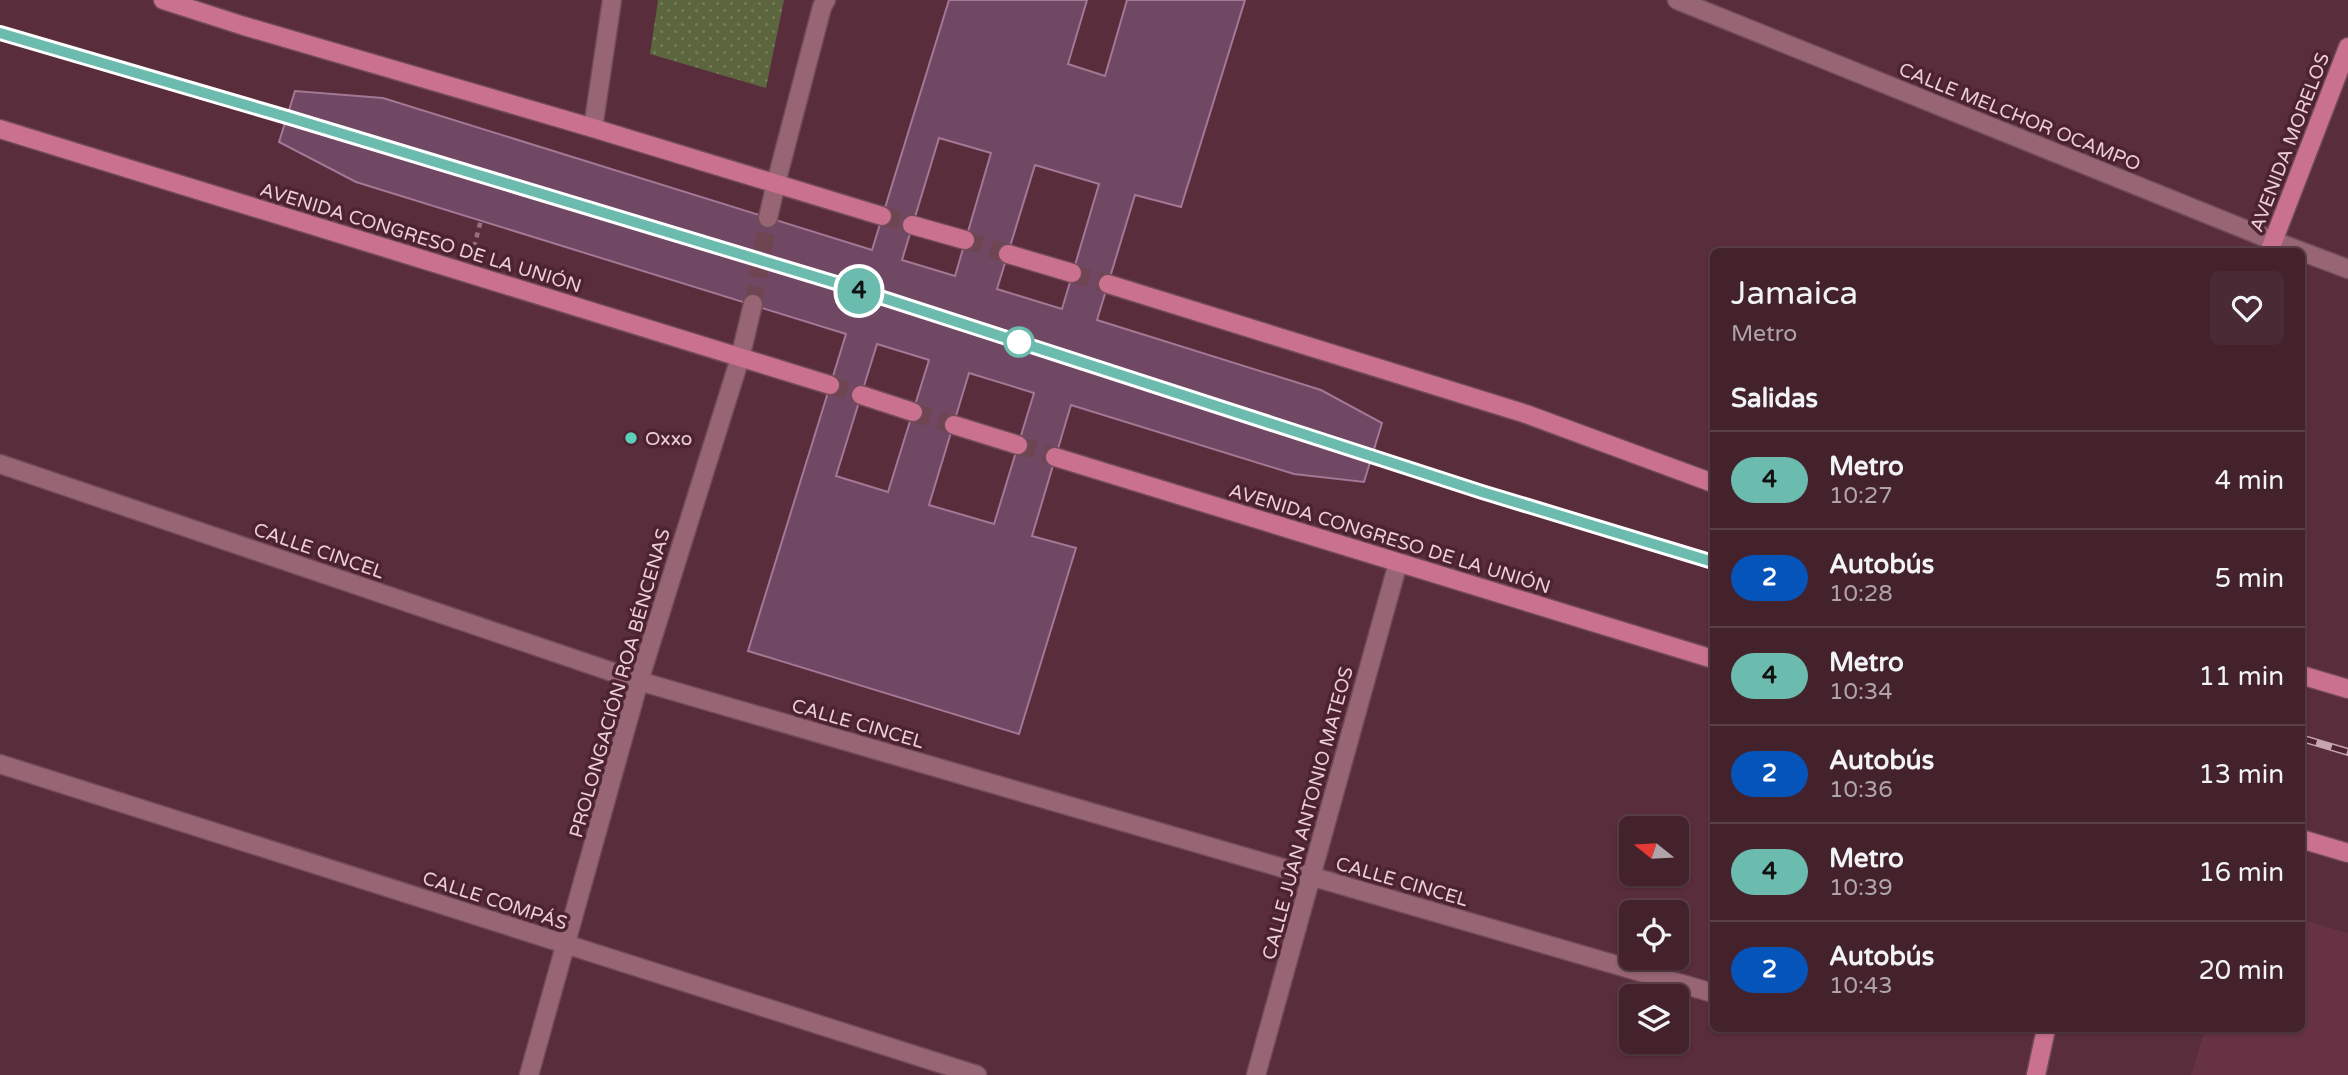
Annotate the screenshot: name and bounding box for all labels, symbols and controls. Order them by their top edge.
street label: AVENIDA MORELOS [2246,50,2334,235]
street label: CALLE MELCHOR OCAMPO [1896,58,2144,176]
street label: AVENIDA CONGRESO DE LA UNIÓN [257,178,584,297]
line badge: 4 [836,268,882,314]
button: heart [2210,271,2284,345]
text: Jamaica [1731,274,1858,313]
text: 4 [851,276,867,305]
text: Metro [1731,320,1797,348]
unlabelled marker [1004,327,1034,357]
text: Salidas [1731,383,1818,414]
place label: Oxxo [645,428,692,450]
marker: Oxxo [623,430,639,446]
text: Metro [1829,451,1904,482]
text: 4 [1762,465,1777,494]
text: 4 min [2215,465,2284,496]
street label: AVENIDA CONGRESO DE LA UNIÓN [1226,479,1553,598]
text: 10:27 [1829,482,1893,510]
street label: CALLE CINCEL [251,518,387,584]
street label: PROLONGACIÓN ROA BÉNCENAS [564,526,675,840]
text: Autobús [1829,549,1934,580]
text: 2 [1762,563,1777,592]
text: 5 min [2215,563,2284,594]
text: 10:28 [1829,580,1893,608]
text: Metro [1829,647,1904,678]
text: 4 [1762,661,1777,690]
text: 11 min [2198,661,2284,692]
street label: CALLE JUAN ANTONIO MATEOS [1258,664,1358,962]
text: 10:34 [1829,678,1893,706]
street label: CALLE CINCEL [789,695,926,753]
text: Autobús [1829,745,1934,776]
text: 2 [1762,759,1777,788]
text: 13 min [2198,759,2284,790]
text: 10:36 [1829,776,1893,804]
north arrow [1619,816,1689,886]
map controls [1619,816,1689,1054]
text: Metro [1829,843,1904,874]
street label: CALLE CINCEL [1333,853,1470,911]
text: 4 [1762,857,1777,886]
text: 16 min [2198,857,2284,888]
street label: CALLE COMPÁS [420,866,570,935]
text: 10:39 [1829,874,1893,902]
button: locate [1619,900,1689,970]
text: Autobús [1829,941,1934,972]
text: 2 [1762,955,1777,984]
text: 20 min [2198,955,2284,986]
text: 10:43 [1829,972,1893,1000]
button: layers [1619,984,1689,1054]

